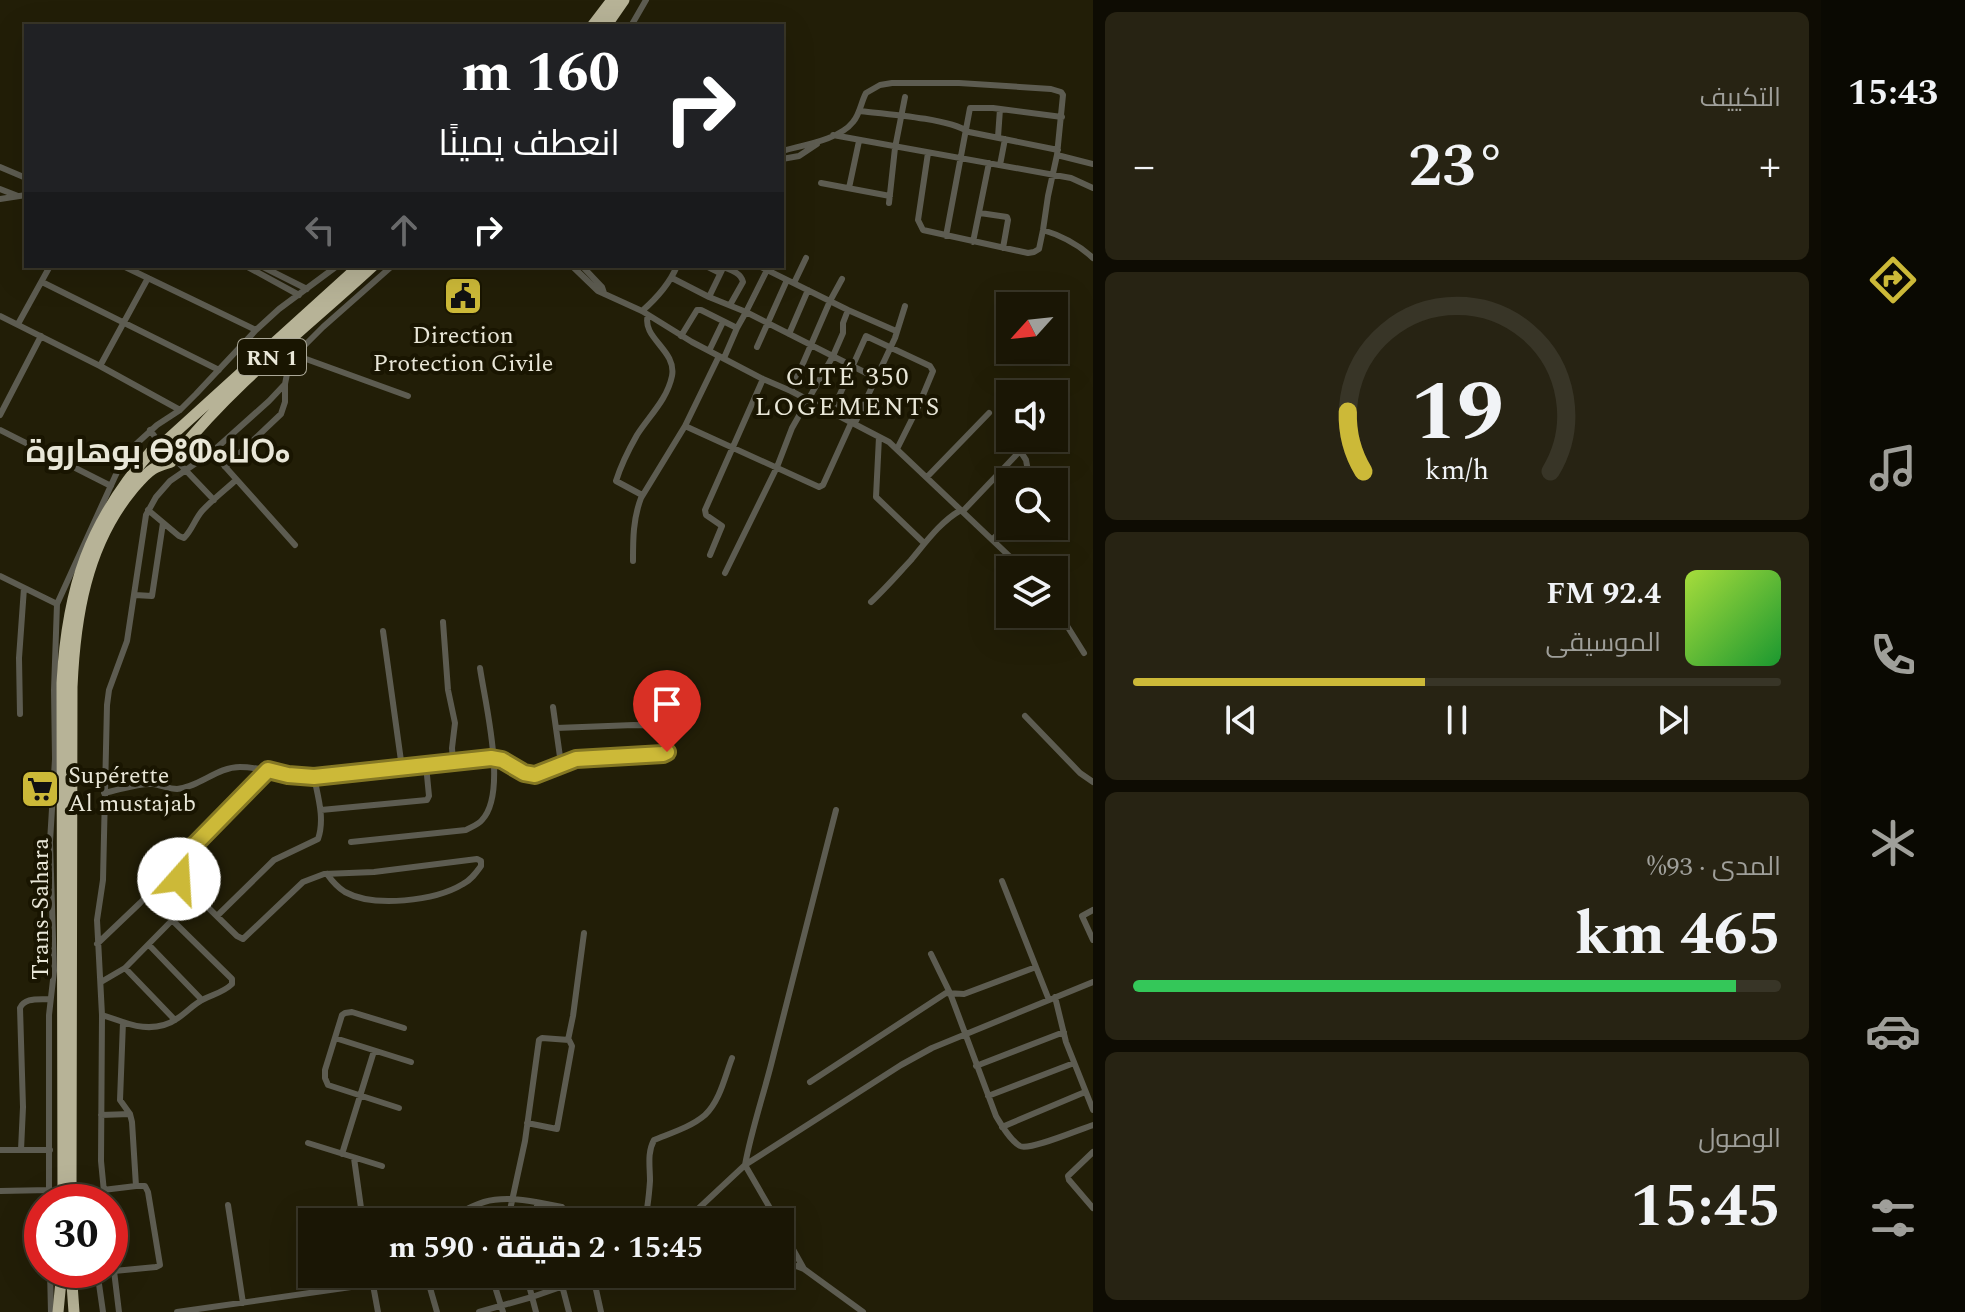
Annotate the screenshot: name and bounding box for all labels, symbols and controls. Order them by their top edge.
text: 160 m [461,31,620,116]
icon: right [648,56,752,160]
text: 15:43 [1848,66,1938,121]
text: التكييف [1699,78,1781,118]
text: انعطف يمينًا [438,117,620,172]
text: 23° [1408,121,1506,213]
text: − [1133,133,1155,200]
text: + [1759,133,1781,200]
icon: left [298,208,342,252]
icon: ahead [382,208,426,252]
icon: right [466,208,510,252]
icon: directions [1865,252,1921,308]
public building icon: Direction Protection Civile [442,275,484,317]
north arrow [996,292,1068,364]
map controls [996,292,1068,628]
place label: Direction Protection Civile [373,318,553,382]
road number: RN 1 [238,339,306,375]
text: 19 [1410,350,1504,477]
district label: CITÉ 350 LOGEMENTS [755,357,941,427]
button: sound [996,380,1068,452]
district label: بوهاروة ⴱⵓⵀⴰⵡⵔⴰ [26,428,290,477]
icon: music [1865,440,1921,496]
text: km/h [1425,449,1489,492]
button: search [996,468,1068,540]
button: layers [996,556,1068,628]
text: 92.4 FM [1546,571,1661,617]
text: الموسيقى [1546,623,1661,663]
icon: phone [1865,627,1921,683]
pin [633,670,701,752]
icon: arrive [645,682,689,726]
icon: previous [1219,698,1263,742]
icon: pause [1435,698,1479,742]
icon: next [1651,698,1695,742]
place label: Supérette Al mustajab [68,758,196,822]
supermarket icon: Supérette Al mustajab [19,768,61,810]
icon: climate [1865,815,1921,871]
position arrow [137,837,221,921]
street label: Trans-Sahara [23,838,59,980]
text: المدى · 93% [1647,847,1781,887]
text: 465 km [1575,889,1781,981]
icon: car [1865,1003,1921,1059]
text: الوصول [1698,1119,1781,1159]
text: 15:45 [1630,1161,1781,1253]
speed limit sign: 30 [24,1184,128,1288]
icon: filters [1865,1190,1921,1246]
text: 15:45 · 2 دقيقة · 590 m [389,1225,703,1271]

